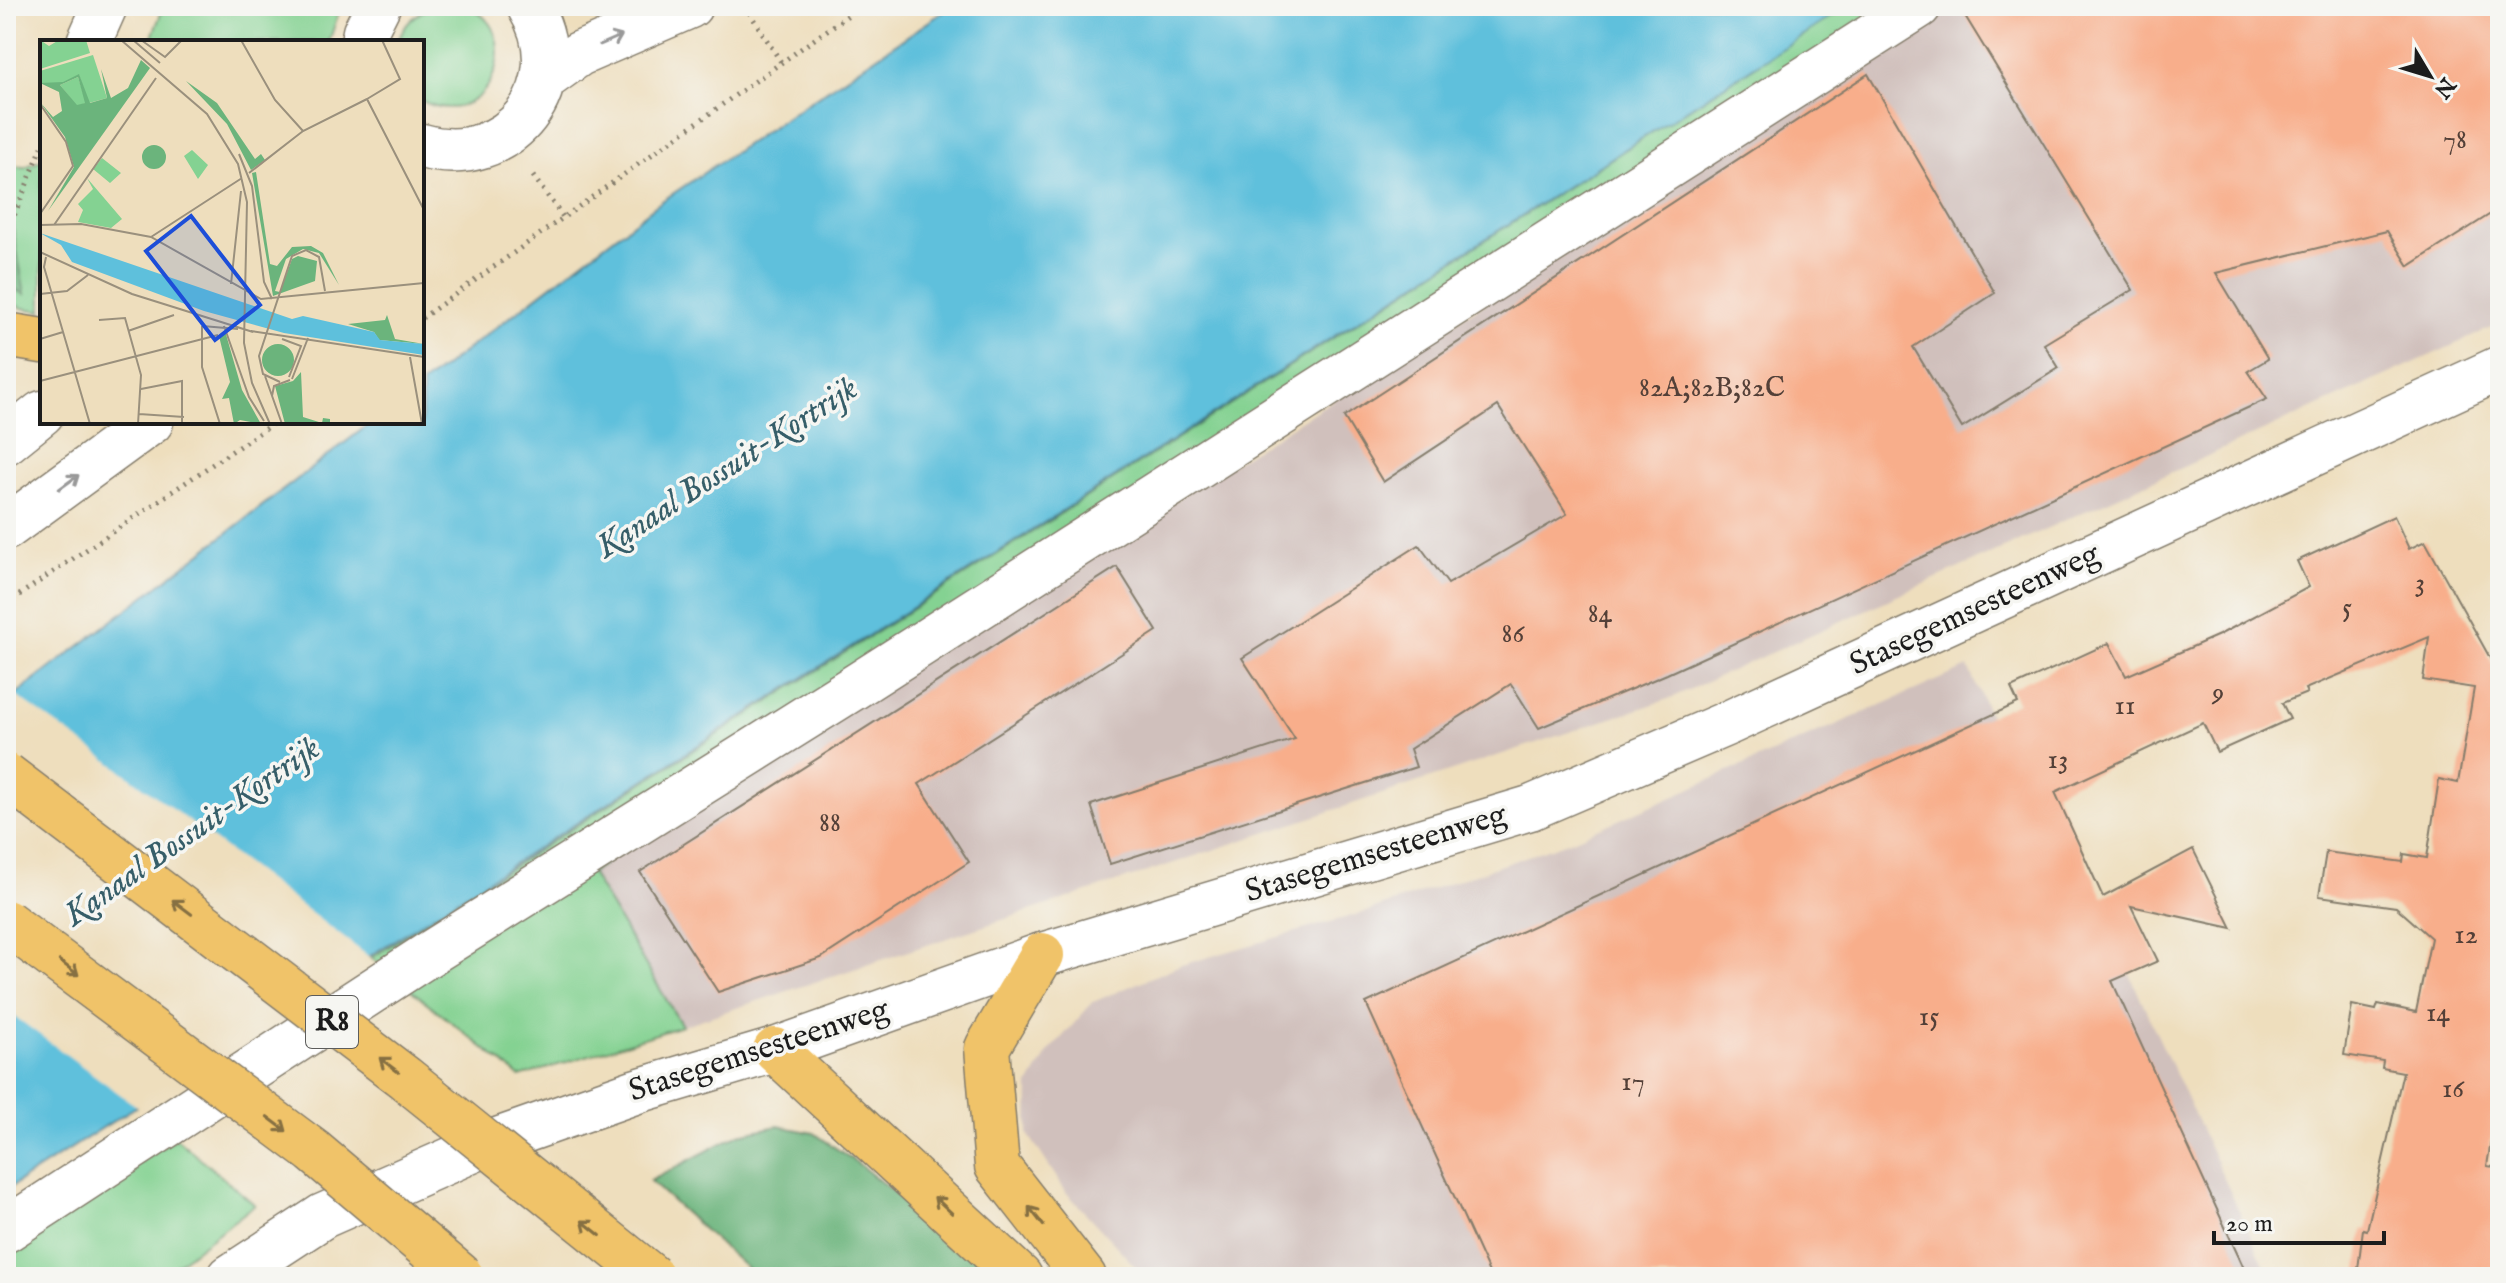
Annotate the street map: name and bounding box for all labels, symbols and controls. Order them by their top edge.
one-way arrow [598,32,623,47]
north arrow [2390,36,2470,116]
inset map [40,40,424,424]
text: N [2427,70,2462,103]
house number: 78 [2443,123,2467,158]
water label: Kanaal Bossuit-Kortrijk [587,367,866,569]
house number: 82A;82B;82C [1639,371,1785,406]
one-way arrow [58,474,79,491]
street label: Stasegemsesteenweg [1843,534,2107,686]
house number: 3 [2415,566,2425,601]
house number: 5 [2342,591,2352,626]
house number: 84 [1588,597,1613,632]
house number: 86 [1502,617,1526,652]
house number: 9 [2211,676,2224,711]
house number: 11 [2115,689,2135,724]
water label: Kanaal Bossuit-Kortrijk [55,727,329,937]
house number: 13 [2048,743,2068,778]
street label: Stasegemsesteenweg [1240,795,1512,913]
house number: 88 [819,806,841,841]
one-way arrow [172,899,193,916]
house number: 12 [2454,918,2478,953]
one-way arrow [57,960,79,977]
street label: Stasegemsesteenweg [624,989,895,1112]
road number: R8 [306,996,358,1048]
house number: 14 [2426,996,2450,1031]
house number: 15 [1919,1000,1939,1035]
one-way arrow [378,1057,400,1074]
house number: 17 [1621,1065,1645,1100]
house number: 16 [2442,1072,2465,1107]
one-way arrow [266,1115,287,1132]
scale bar [2214,1195,2384,1245]
one-way arrow [933,1196,953,1214]
one-way arrow [1027,1206,1045,1227]
text: 20 m [2226,1209,2273,1240]
one-way arrow [581,1219,602,1237]

